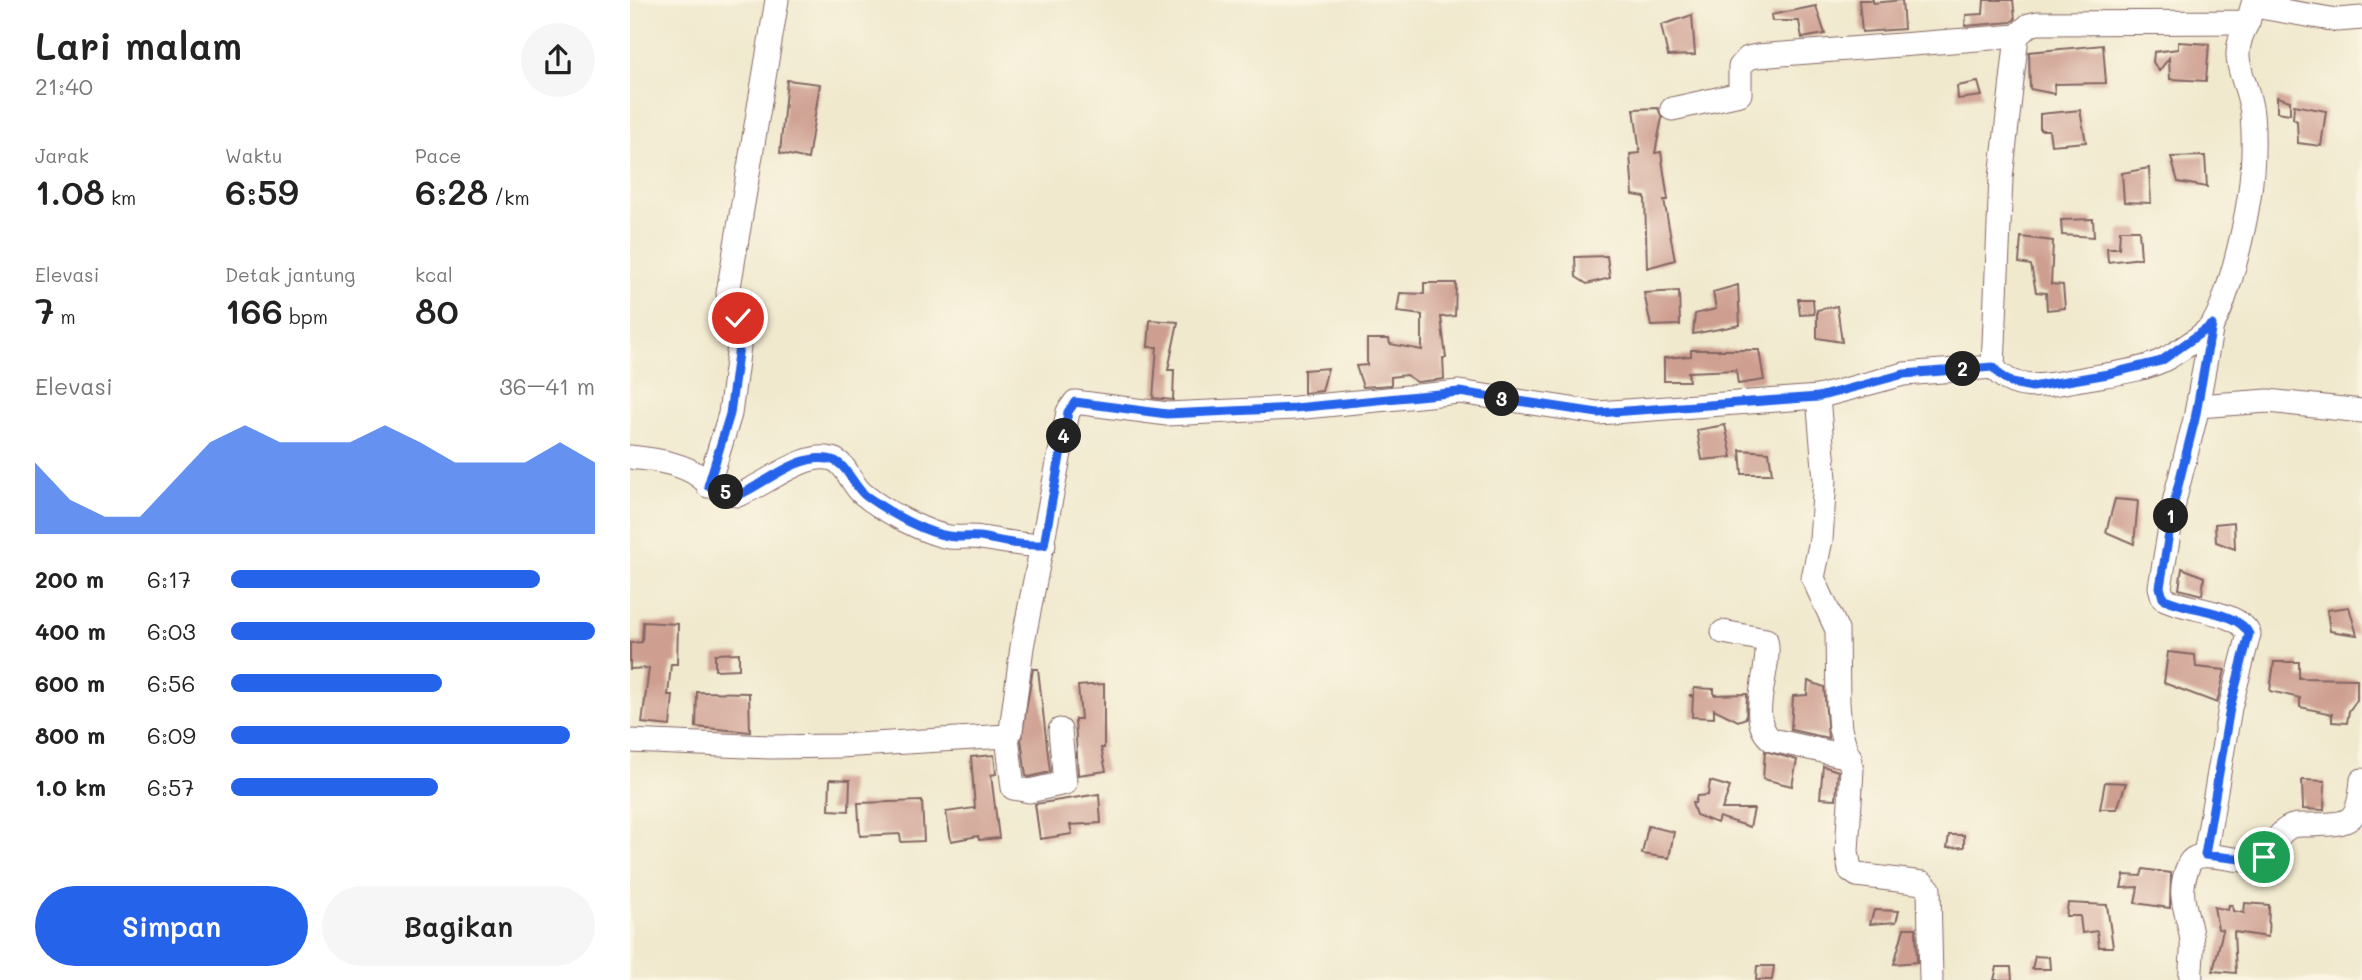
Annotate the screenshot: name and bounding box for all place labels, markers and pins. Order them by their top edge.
pin [708,288,768,348]
pin: 2 [1946,352,1980,386]
pin: 3 [1484,382,1520,416]
pin: 4 [1046,418,1082,453]
pin: 5 [708,475,744,510]
pin: 1 [2154,498,2188,534]
pin [2234,827,2294,887]

